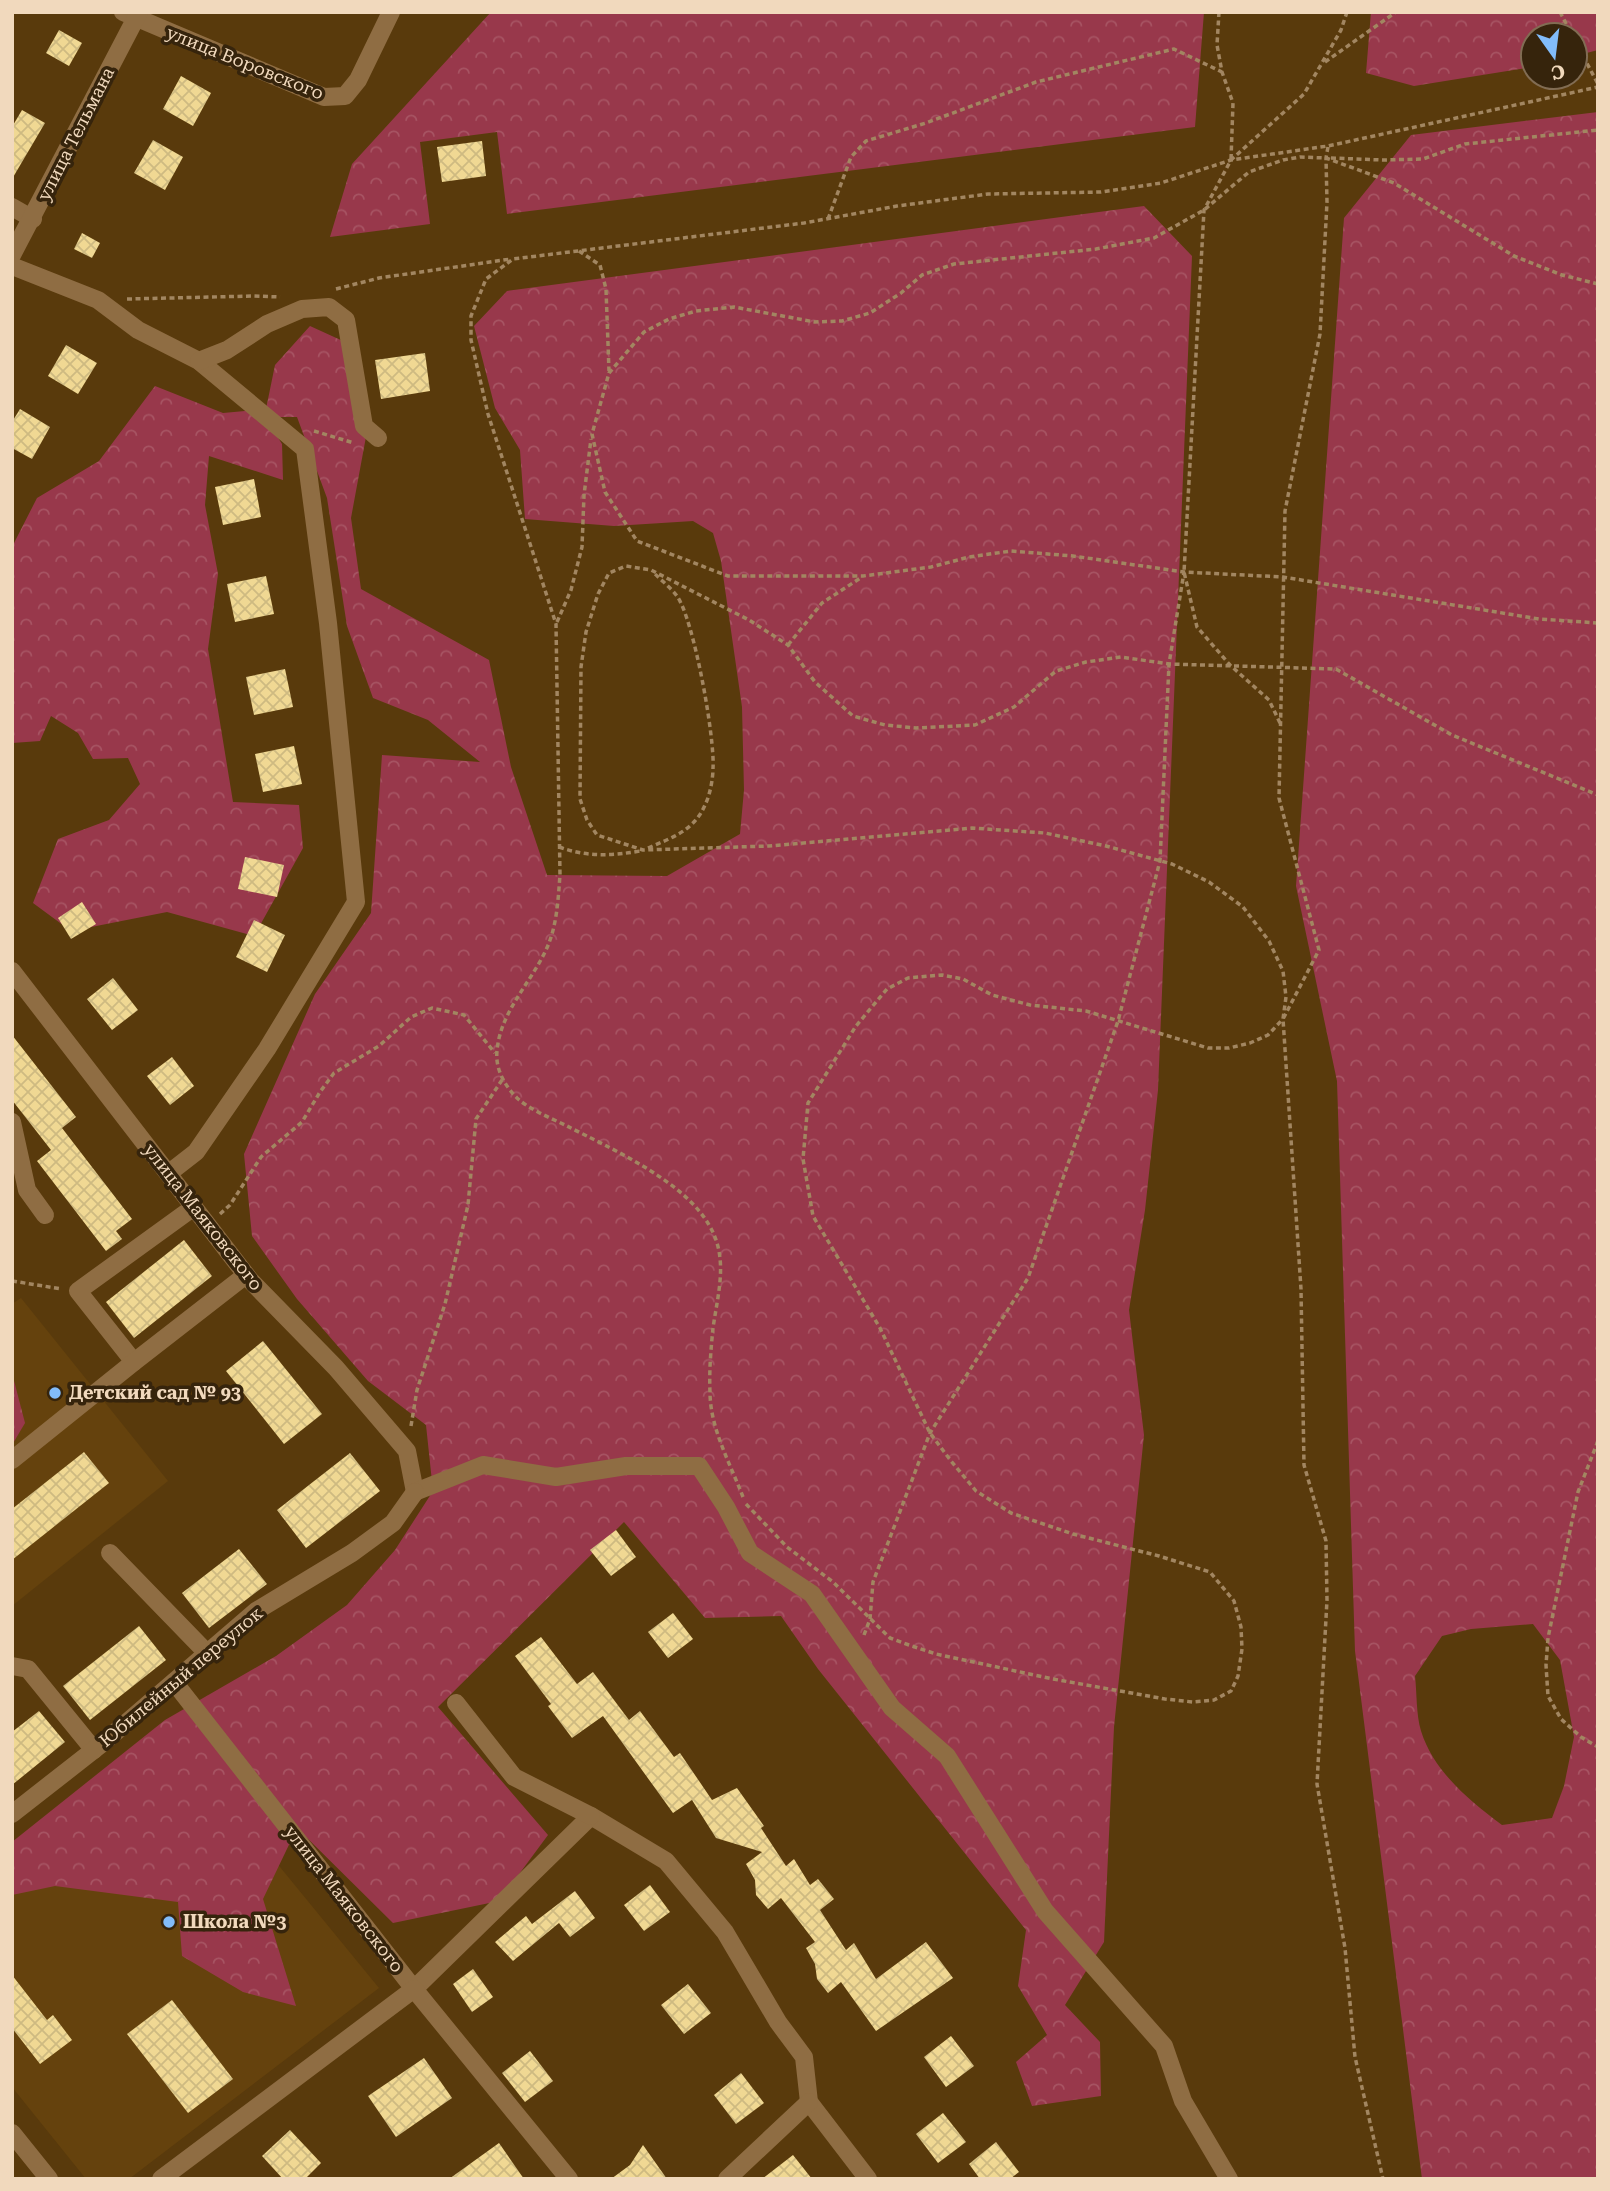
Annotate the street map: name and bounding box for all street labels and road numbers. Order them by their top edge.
street label: улица Воровского [163,21,327,104]
street label: улица Тельмана [33,63,118,204]
street label: улица Маяковского [139,1139,267,1294]
street label: Юбилейный переулок [95,1602,267,1751]
street label: улица Маяковского [280,1821,408,1976]

